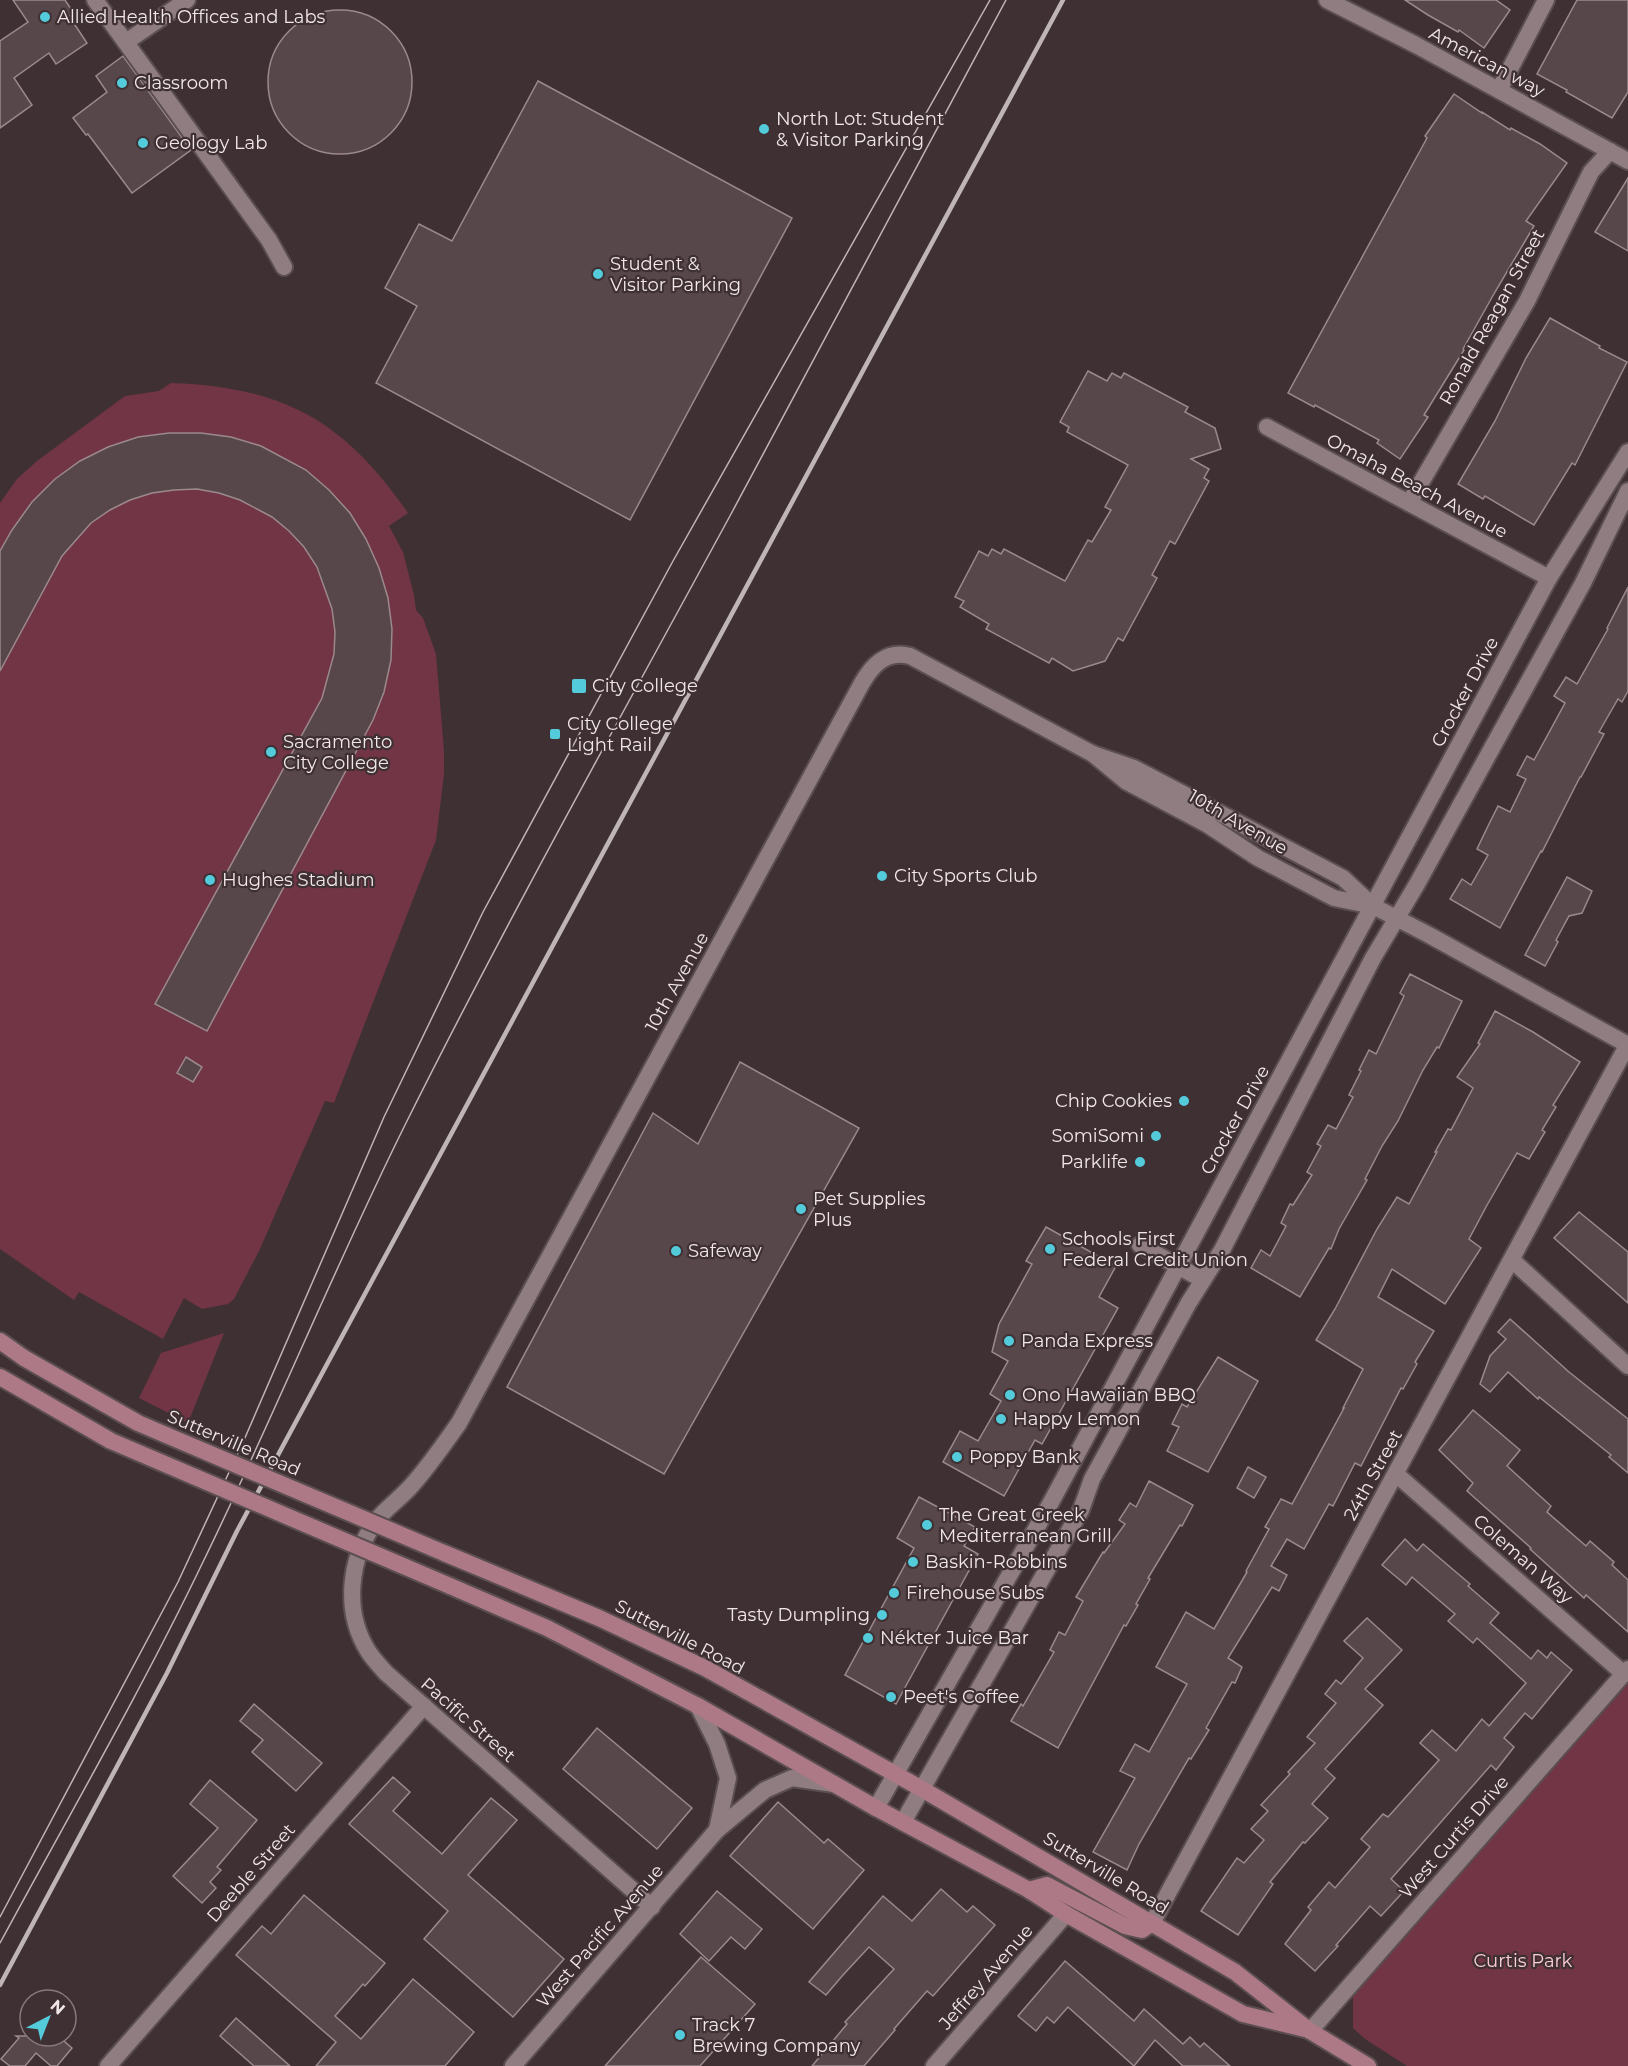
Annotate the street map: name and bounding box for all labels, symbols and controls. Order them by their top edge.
place label: Allied Health Offices and Labs [57,6,326,28]
marker: Allied Health Offices and Labs [38,10,52,24]
street label: American way [1425,22,1549,102]
place label: Classroom [134,72,228,94]
marker: Classroom [115,76,129,90]
place label: North Lot: Student & Visitor Parking [776,108,944,151]
marker: North Lot: Student & Visitor Parking [757,122,771,136]
place label: Geology Lab [155,132,267,154]
marker: Geology Lab [136,136,150,150]
street label: Ronald Reagan Street [1435,225,1549,409]
place label: Student & Visitor Parking [610,253,741,296]
marker: Student & Visitor Parking [591,267,605,281]
street label: Omaha Beach Avenue [1323,429,1511,543]
street label: Crocker Drive [1427,633,1503,751]
place label: City College [592,675,698,697]
marker: City College [570,677,588,695]
place label: City College Light Rail [567,713,673,756]
marker: City College Light Rail [548,727,562,741]
place label: Sacramento City College [283,731,392,774]
marker: Sacramento City College [264,745,278,759]
street label: 10th Avenue [1185,785,1292,859]
place label: City Sports Club [894,865,1037,887]
place label: Hughes Stadium [222,869,374,891]
marker: City Sports Club [875,869,889,883]
marker: Hughes Stadium [203,873,217,887]
street label: 10th Avenue [641,928,714,1036]
street label: Crocker Drive [1196,1061,1274,1178]
place label: Chip Cookies [1055,1090,1172,1112]
marker: Chip Cookies [1177,1094,1191,1108]
place label: SomiSomi [1051,1125,1144,1147]
marker: SomiSomi [1149,1129,1163,1143]
place label: Parklife [1060,1151,1128,1173]
marker: Parklife [1133,1155,1147,1169]
place label: Pet Supplies Plus [813,1188,926,1231]
marker: Pet Supplies Plus [794,1202,808,1216]
place label: Schools First Federal Credit Union [1062,1228,1248,1271]
place label: Safeway [688,1240,762,1262]
marker: Schools First Federal Credit Union [1043,1242,1057,1256]
marker: Safeway [669,1244,683,1258]
place label: Panda Express [1021,1330,1153,1352]
marker: Panda Express [1002,1334,1016,1348]
place label: Ono Hawaiian BBQ [1022,1384,1196,1406]
marker: Ono Hawaiian BBQ [1003,1388,1017,1402]
street label: Sutterville Road [164,1405,304,1481]
place label: Happy Lemon [1013,1408,1141,1430]
marker: Happy Lemon [994,1412,1008,1426]
street label: 24th Street [1339,1426,1407,1524]
place label: Poppy Bank [969,1446,1079,1468]
marker: Poppy Bank [950,1450,964,1464]
place label: The Great Greek Mediterranean Grill [939,1504,1112,1547]
street label: Coleman Way [1469,1510,1578,1608]
marker: The Great Greek Mediterranean Grill [920,1518,934,1532]
place label: Baskin-Robbins [925,1551,1067,1573]
marker: Baskin-Robbins [906,1555,920,1569]
place label: Firehouse Subs [906,1582,1044,1604]
marker: Firehouse Subs [887,1586,901,1600]
street label: Sutterville Road [612,1595,748,1679]
place label: Tasty Dumpling [727,1604,870,1626]
marker: Tasty Dumpling [875,1608,889,1622]
place label: Nékter Juice Bar [880,1627,1029,1649]
marker: Nékter Juice Bar [861,1631,875,1645]
street label: Pacific Street [416,1673,520,1767]
place label: Peet's Coffee [903,1686,1019,1708]
marker: Peet's Coffee [884,1690,898,1704]
street label: West Curtis Drive [1395,1771,1513,1903]
street label: Deeble Street [202,1819,300,1927]
street label: Sutterville Road [1039,1827,1173,1919]
street label: West Pacific Avenue [532,1860,668,2012]
street label: Jeffrey Avenue [934,1920,1038,2035]
park label: Curtis Park [1474,1950,1573,1972]
north arrow [18,1988,78,2048]
text: N [47,1996,69,2019]
place label: Track 7 Brewing Company [692,2014,860,2057]
marker: Track 7 Brewing Company [673,2028,687,2042]

